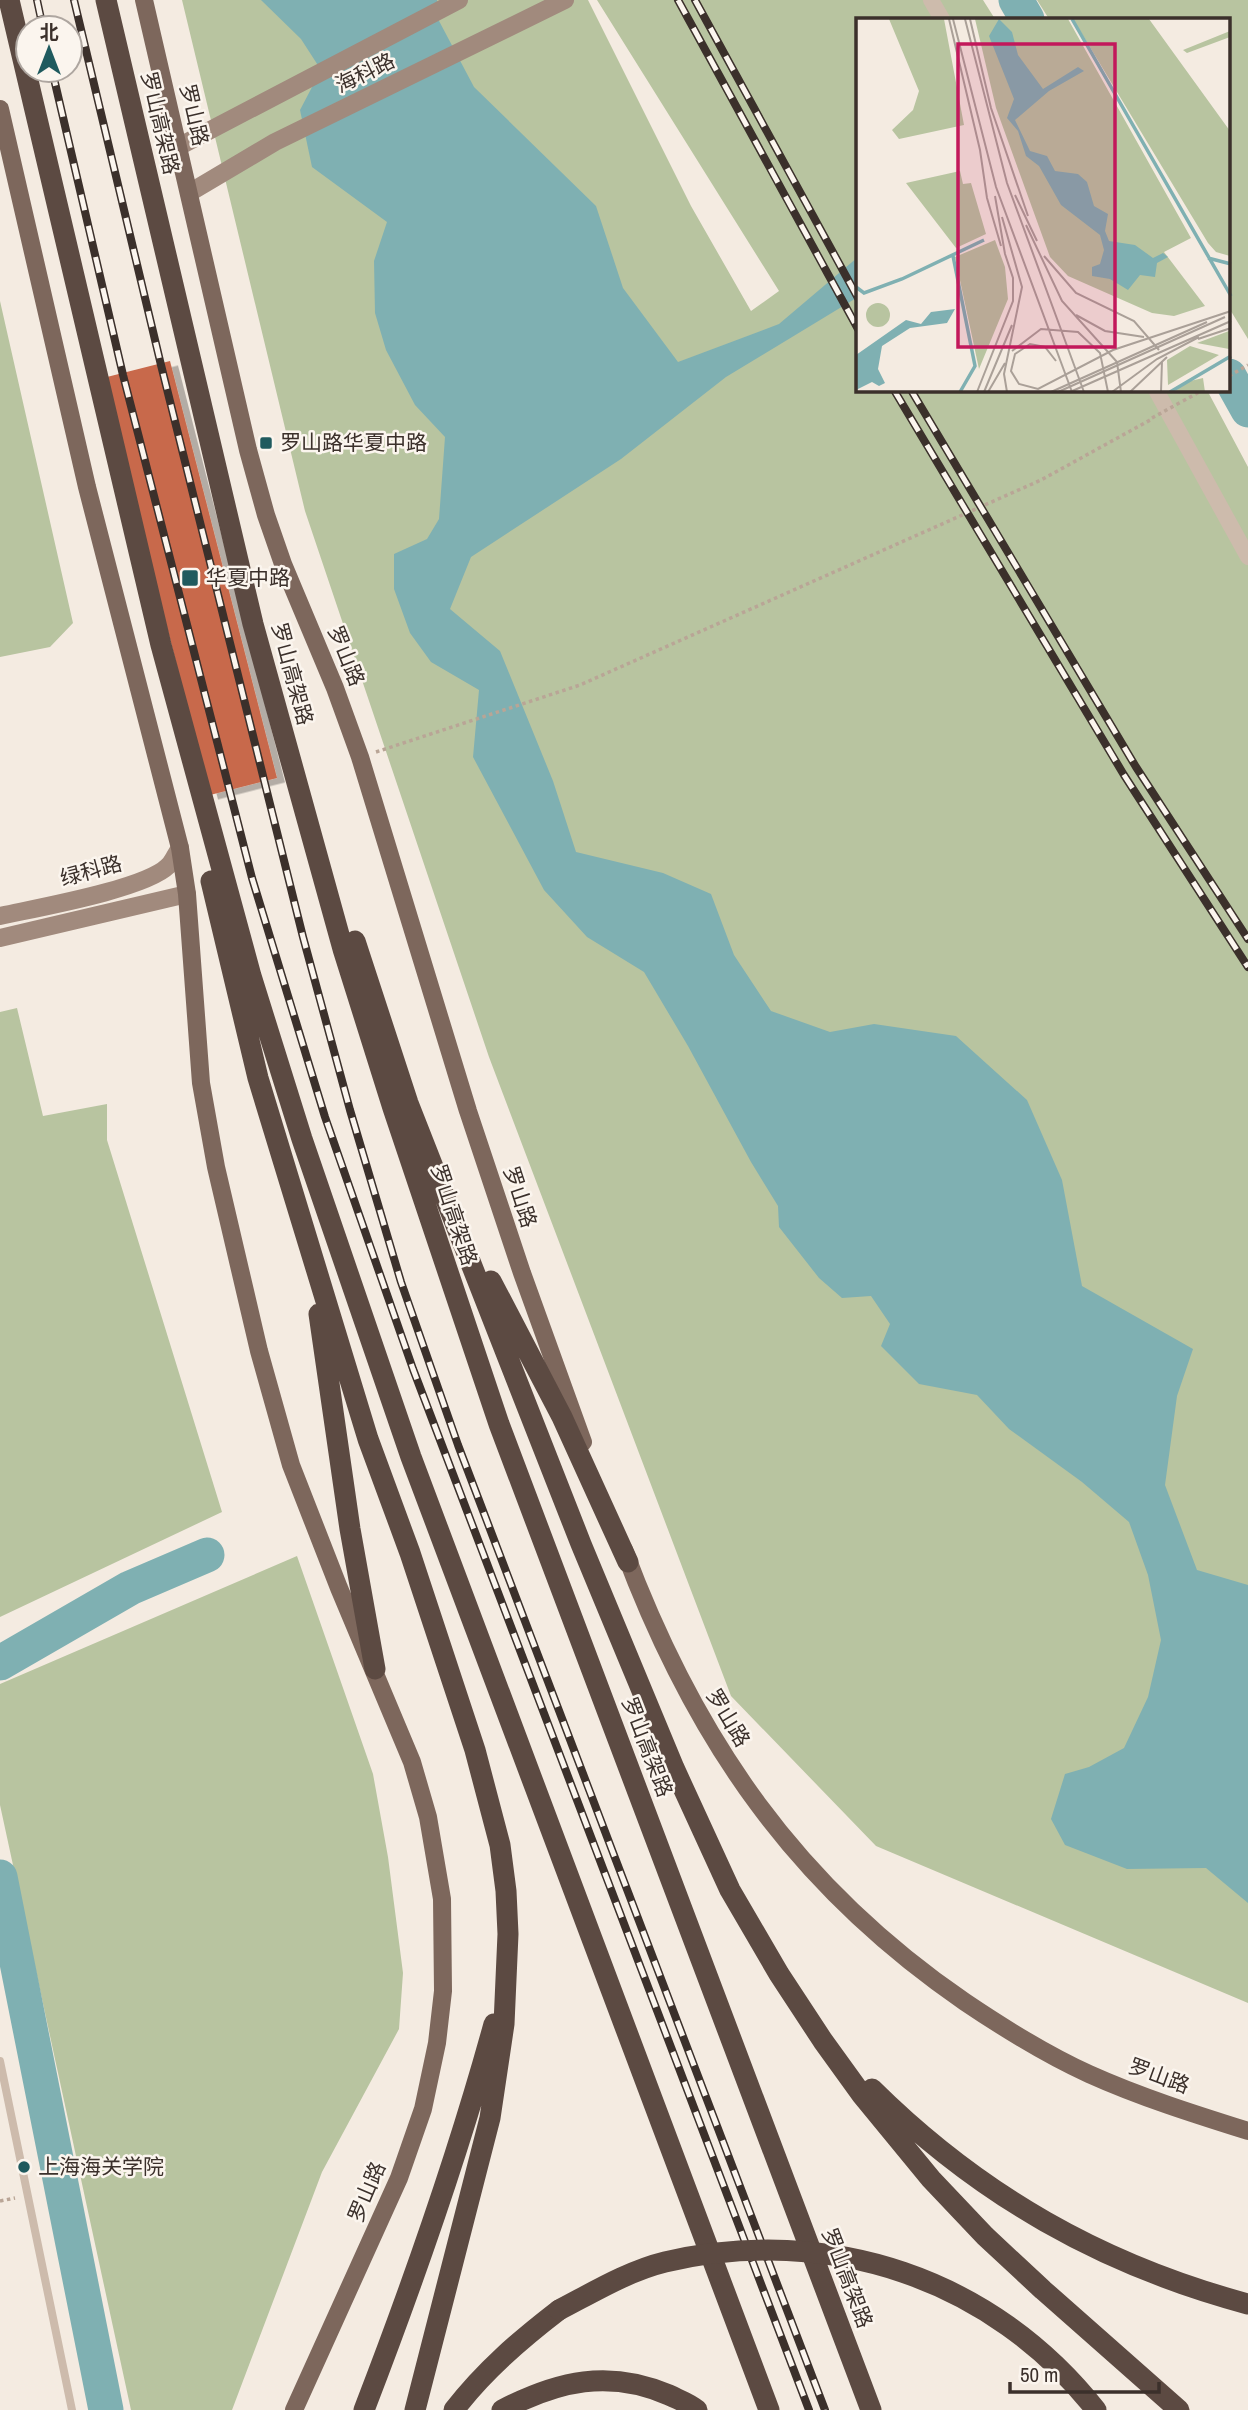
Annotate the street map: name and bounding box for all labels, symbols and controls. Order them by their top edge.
north arrow [14,14,84,84]
inset map [856,18,1230,392]
text: 北 [39,19,59,45]
street label: 海科路 [330,46,399,99]
street label: 罗山高架路 [135,68,186,177]
street label: 罗山路 [173,81,216,149]
place label: 罗山路华夏中路 [280,428,427,457]
marker: 罗山路华夏中路 [258,435,274,451]
place label: 华夏中路 [206,563,290,592]
marker: 华夏中路 [180,568,200,588]
street label: 罗山高架路 [265,619,320,728]
street label: 罗山路 [321,621,372,690]
street label: 绿科路 [57,848,125,893]
street label: 罗山高架路 [424,1160,484,1269]
street label: 罗山路 [497,1162,544,1231]
street label: 罗山路 [700,1683,757,1752]
street label: 罗山高架路 [615,1693,680,1801]
street label: 罗山路 [1125,2051,1194,2100]
place label: 上海海关学院 [38,2152,164,2181]
street label: 罗山路 [341,2157,392,2226]
marker: 上海海关学院 [16,2159,32,2175]
street label: 罗山高架路 [815,2224,880,2332]
scale bar [1010,2350,1159,2394]
text: 50 m [1020,2360,1058,2389]

